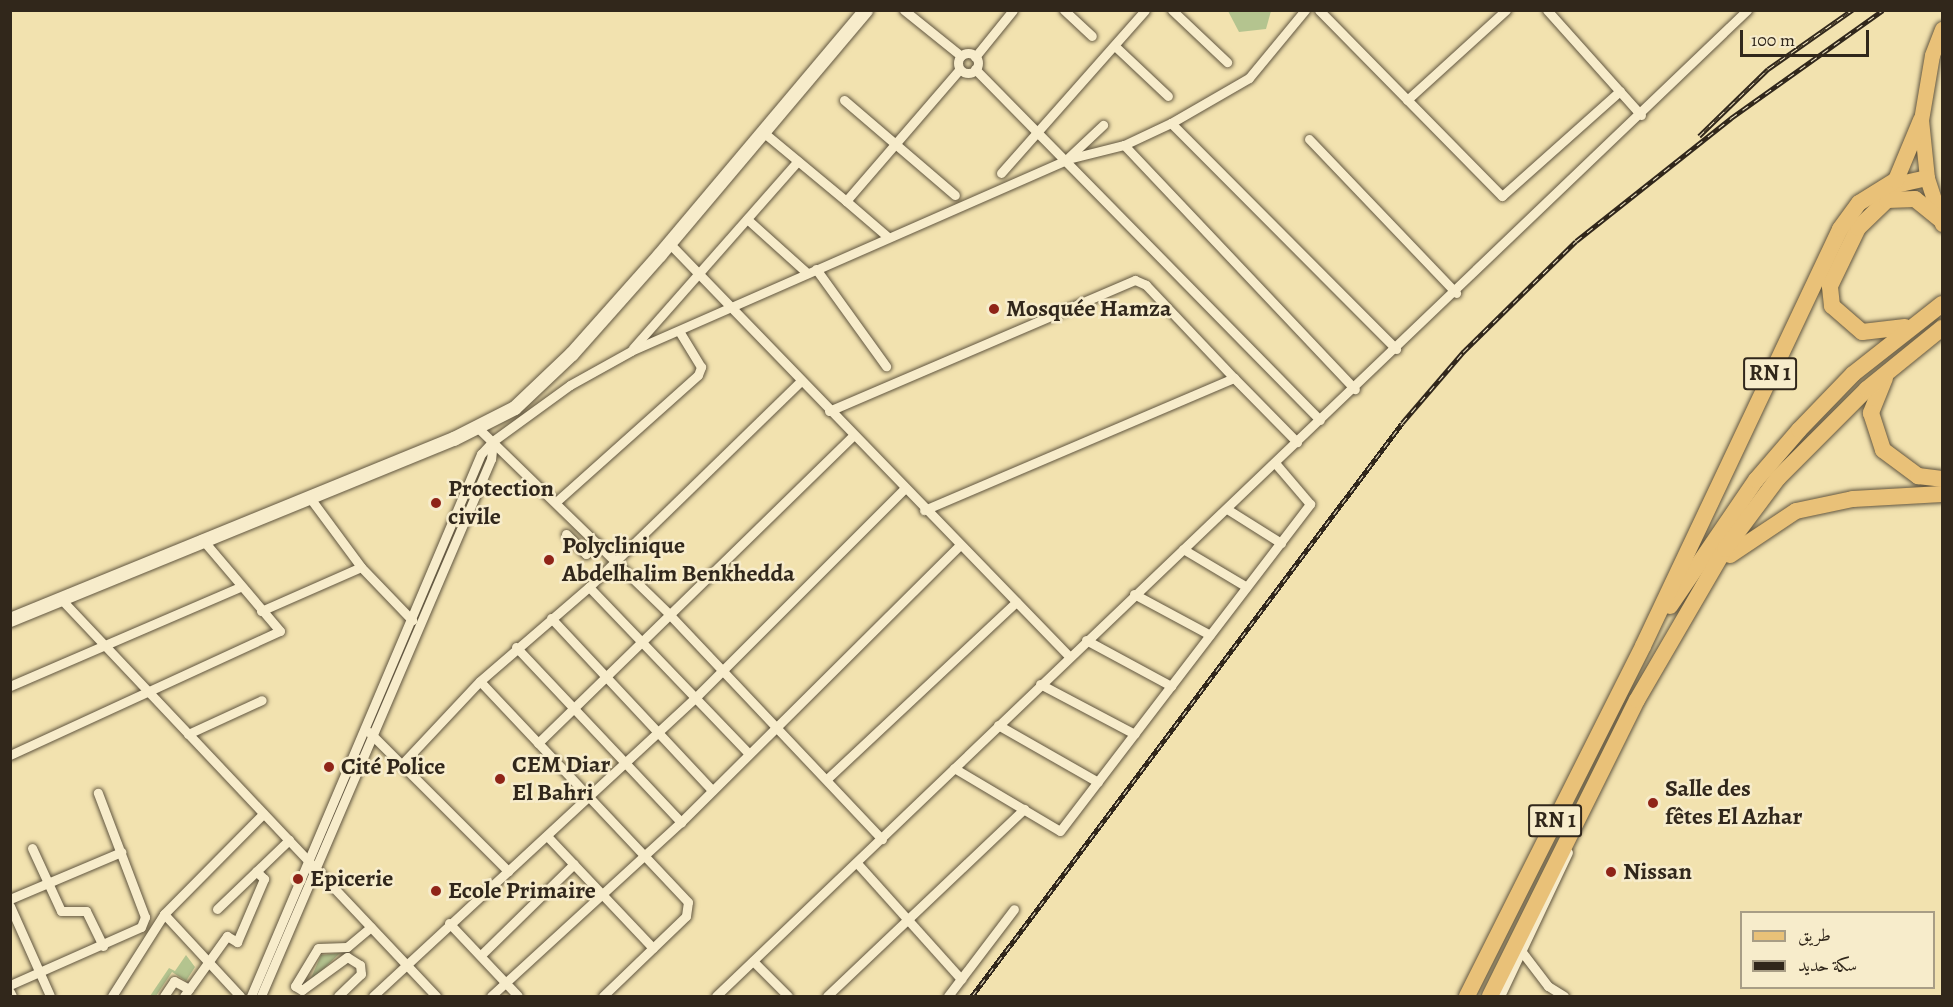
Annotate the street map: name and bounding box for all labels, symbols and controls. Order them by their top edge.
scale bar [1743,18,1872,56]
text: 100 m [1751,28,1795,52]
place label: Mosquée Hamza [1006,295,1172,323]
marker: Mosquée Hamza [987,302,1001,316]
road number: RN 1 [1743,355,1797,393]
place label: Protection civile [448,475,554,531]
marker: Protection civile [429,496,443,510]
place label: Polyclinique Abdelhalim Benkhedda [562,532,795,588]
marker: Polyclinique Abdelhalim Benkhedda [540,551,558,569]
place label: CEM Diar El Bahri [512,751,610,807]
place label: Cité Police [341,753,445,781]
marker: Cité Police [322,760,336,774]
marker: CEM Diar El Bahri [493,772,507,786]
place label: Salle des fêtes El Azhar [1665,775,1802,831]
marker: Salle des fêtes El Azhar [1646,796,1660,810]
road number: RN 1 [1528,802,1582,840]
place label: Nissan [1623,858,1692,886]
place label: Epicerie [310,865,393,893]
marker: Nissan [1604,865,1618,879]
marker: Epicerie [291,872,305,886]
place label: Ecole Primaire [448,877,596,905]
marker: Ecole Primaire [429,884,443,898]
legend [1740,911,1935,989]
text: طريق [1798,923,1831,947]
text: سكة حديد [1798,953,1857,977]

